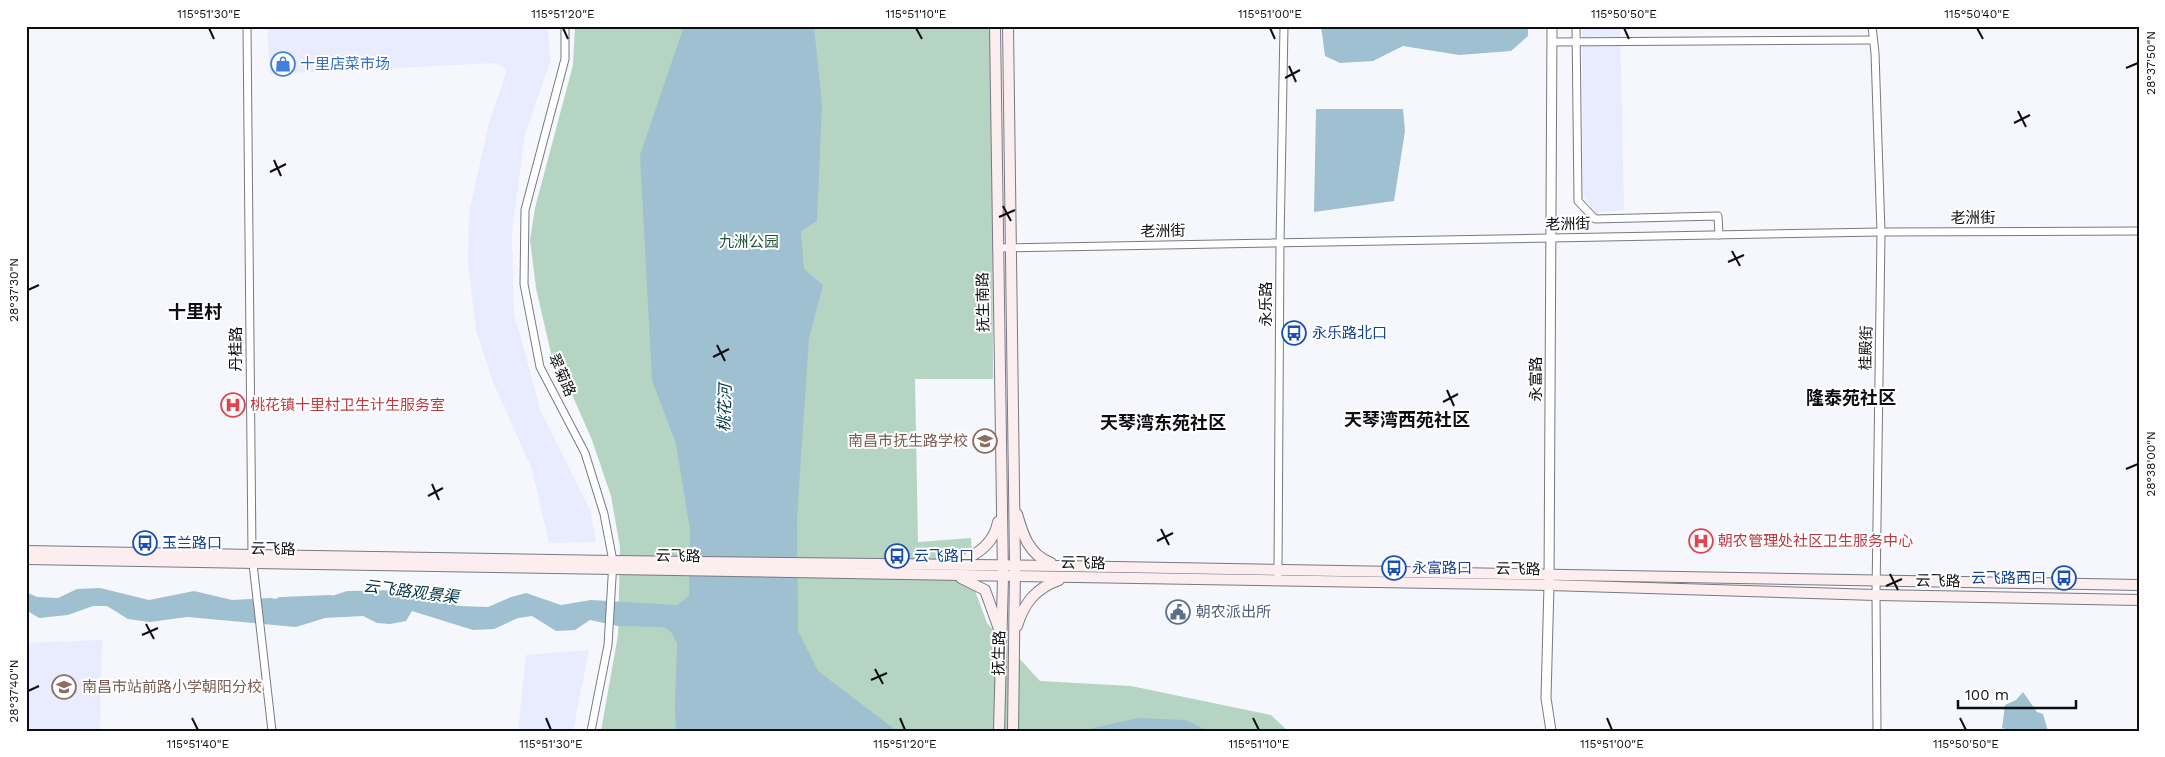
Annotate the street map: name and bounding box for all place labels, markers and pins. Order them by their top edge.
shop icon: 十里店菜市场 [270,51,296,77]
place label: 十里店菜市场 [300,55,390,73]
bus stop icon: 永乐路北口 [1281,320,1307,346]
place label: 永乐路北口 [1312,324,1387,342]
hospital icon: 桃花镇十里村卫生计生服务室 [220,392,246,418]
place label: 桃花镇十里村卫生计生服务室 [250,396,445,414]
school or university icon: 南昌市抚生路学校 [972,428,998,454]
place label: 南昌市抚生路学校 [848,432,968,450]
hospital icon: 朝农管理处社区卫生服务中心 [1688,528,1714,554]
bus stop icon: 玉兰路口 [132,530,158,556]
place label: 朝农管理处社区卫生服务中心 [1718,532,1913,550]
place label: 玉兰路口 [162,534,222,552]
bus stop icon: 云飞路口 [884,543,910,569]
place label: 云飞路口 [914,547,974,565]
bus stop icon: 永富路口 [1381,555,1407,581]
place label: 永富路口 [1412,559,1472,577]
bus stop icon: 云飞路西口 [2051,565,2077,591]
place label: 云飞路西口 [1971,569,2046,587]
public building icon: 朝农派出所 [1165,599,1191,625]
place label: 朝农派出所 [1196,603,1271,621]
school or university icon: 南昌市站前路小学朝阳分校 [51,674,77,700]
place label: 南昌市站前路小学朝阳分校 [82,678,262,696]

